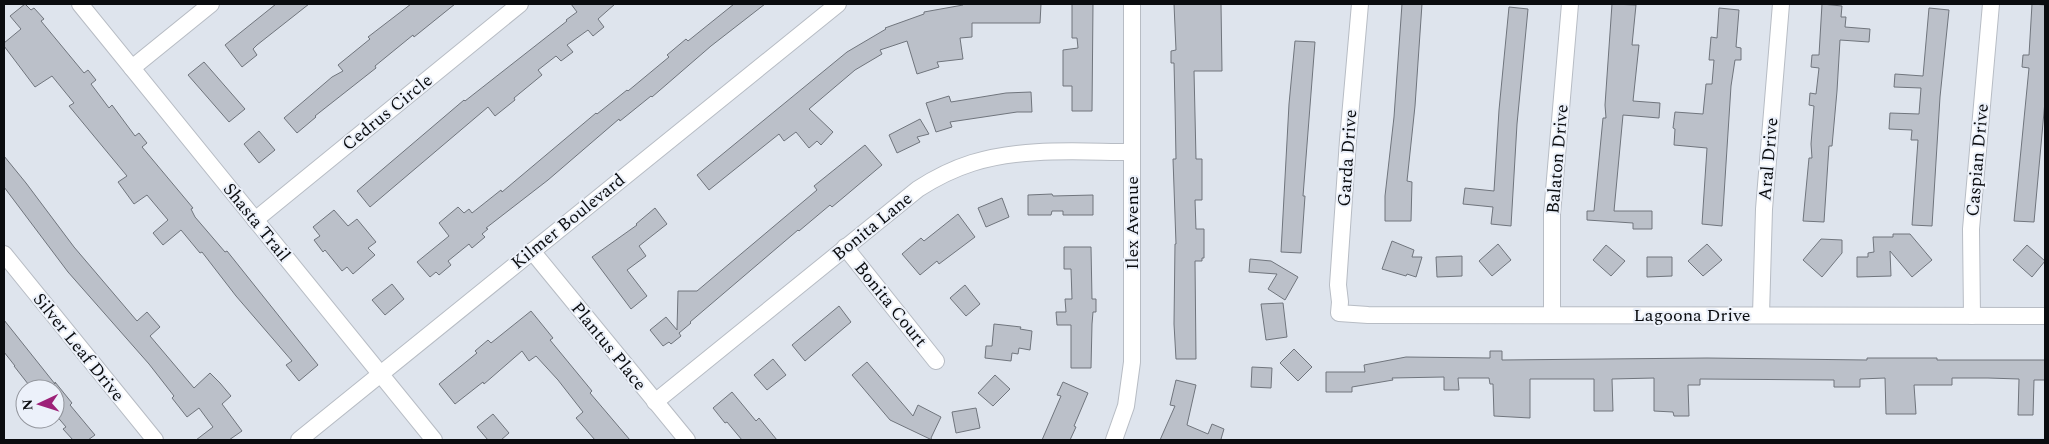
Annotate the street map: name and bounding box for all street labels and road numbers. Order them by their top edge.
street label: Cedrus Circle [336,67,438,157]
street label: Caspian Drive [1959,102,1996,218]
street label: Balaton Drive [1539,103,1576,215]
street label: Garda Drive [1331,109,1364,207]
street label: Aral Drive [1751,116,1786,202]
street label: Kilmer Boulevard [505,167,631,276]
street label: Ilex Avenue [1119,176,1146,270]
street label: Shasta Trail [216,177,297,268]
street label: Bonita Lane [826,185,918,267]
street label: Bonita Court [847,255,934,353]
street label: Silver Leaf Drive [26,287,131,408]
street label: Plantus Place [564,296,653,397]
street label: Lagoona Drive [1633,302,1751,329]

